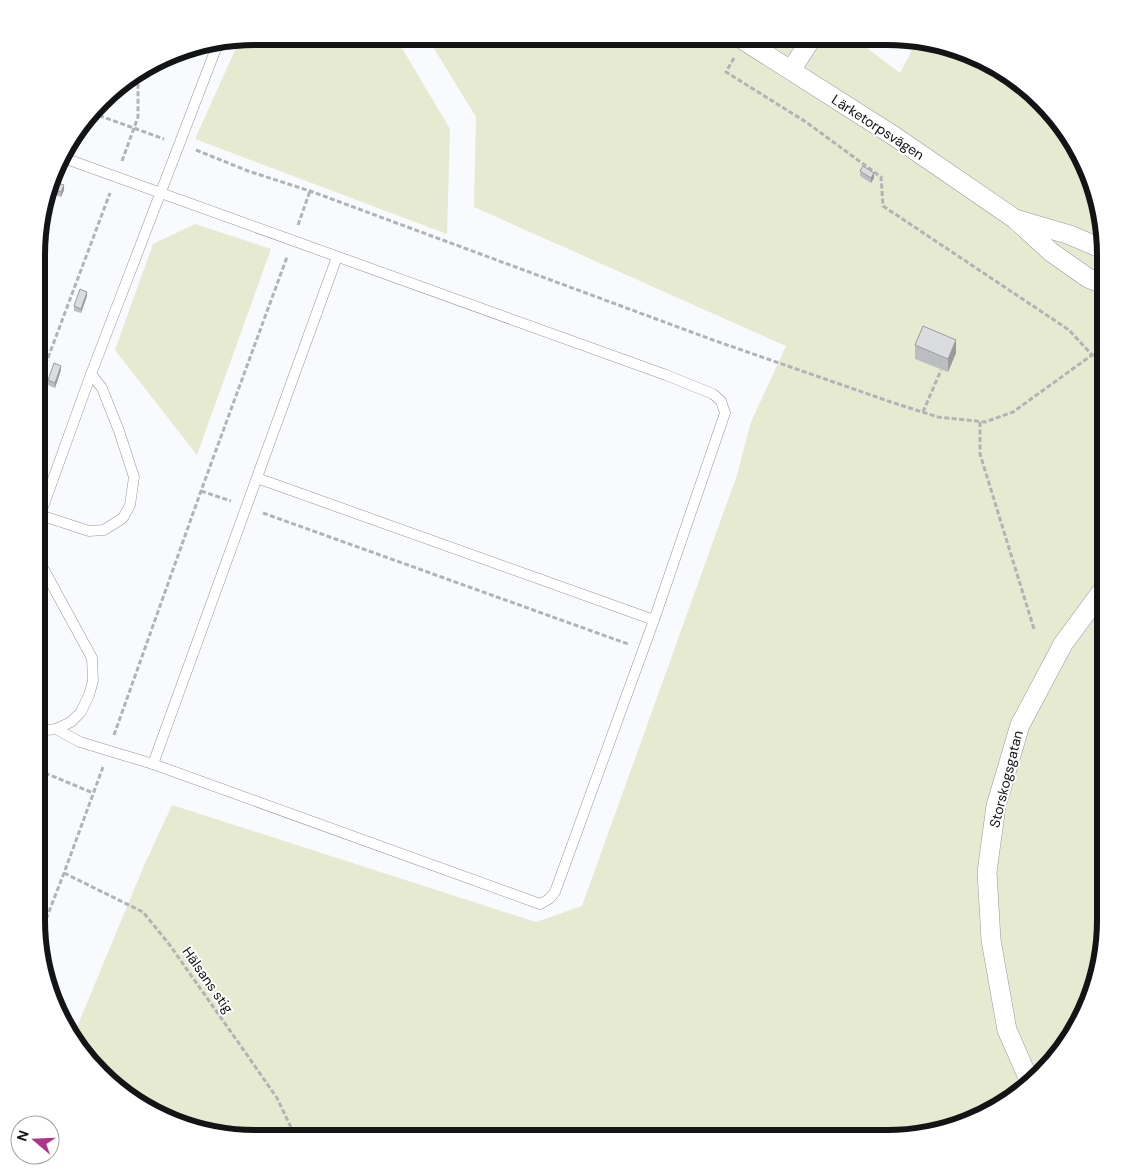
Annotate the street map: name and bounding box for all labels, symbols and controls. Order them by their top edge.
street label: Lärketorpsvägen [828,90,928,164]
street label: Storskogsgatan [985,728,1027,830]
street label: Hälsans stig [179,943,238,1017]
north arrow [10,1115,60,1165]
text: N [13,1128,33,1144]

